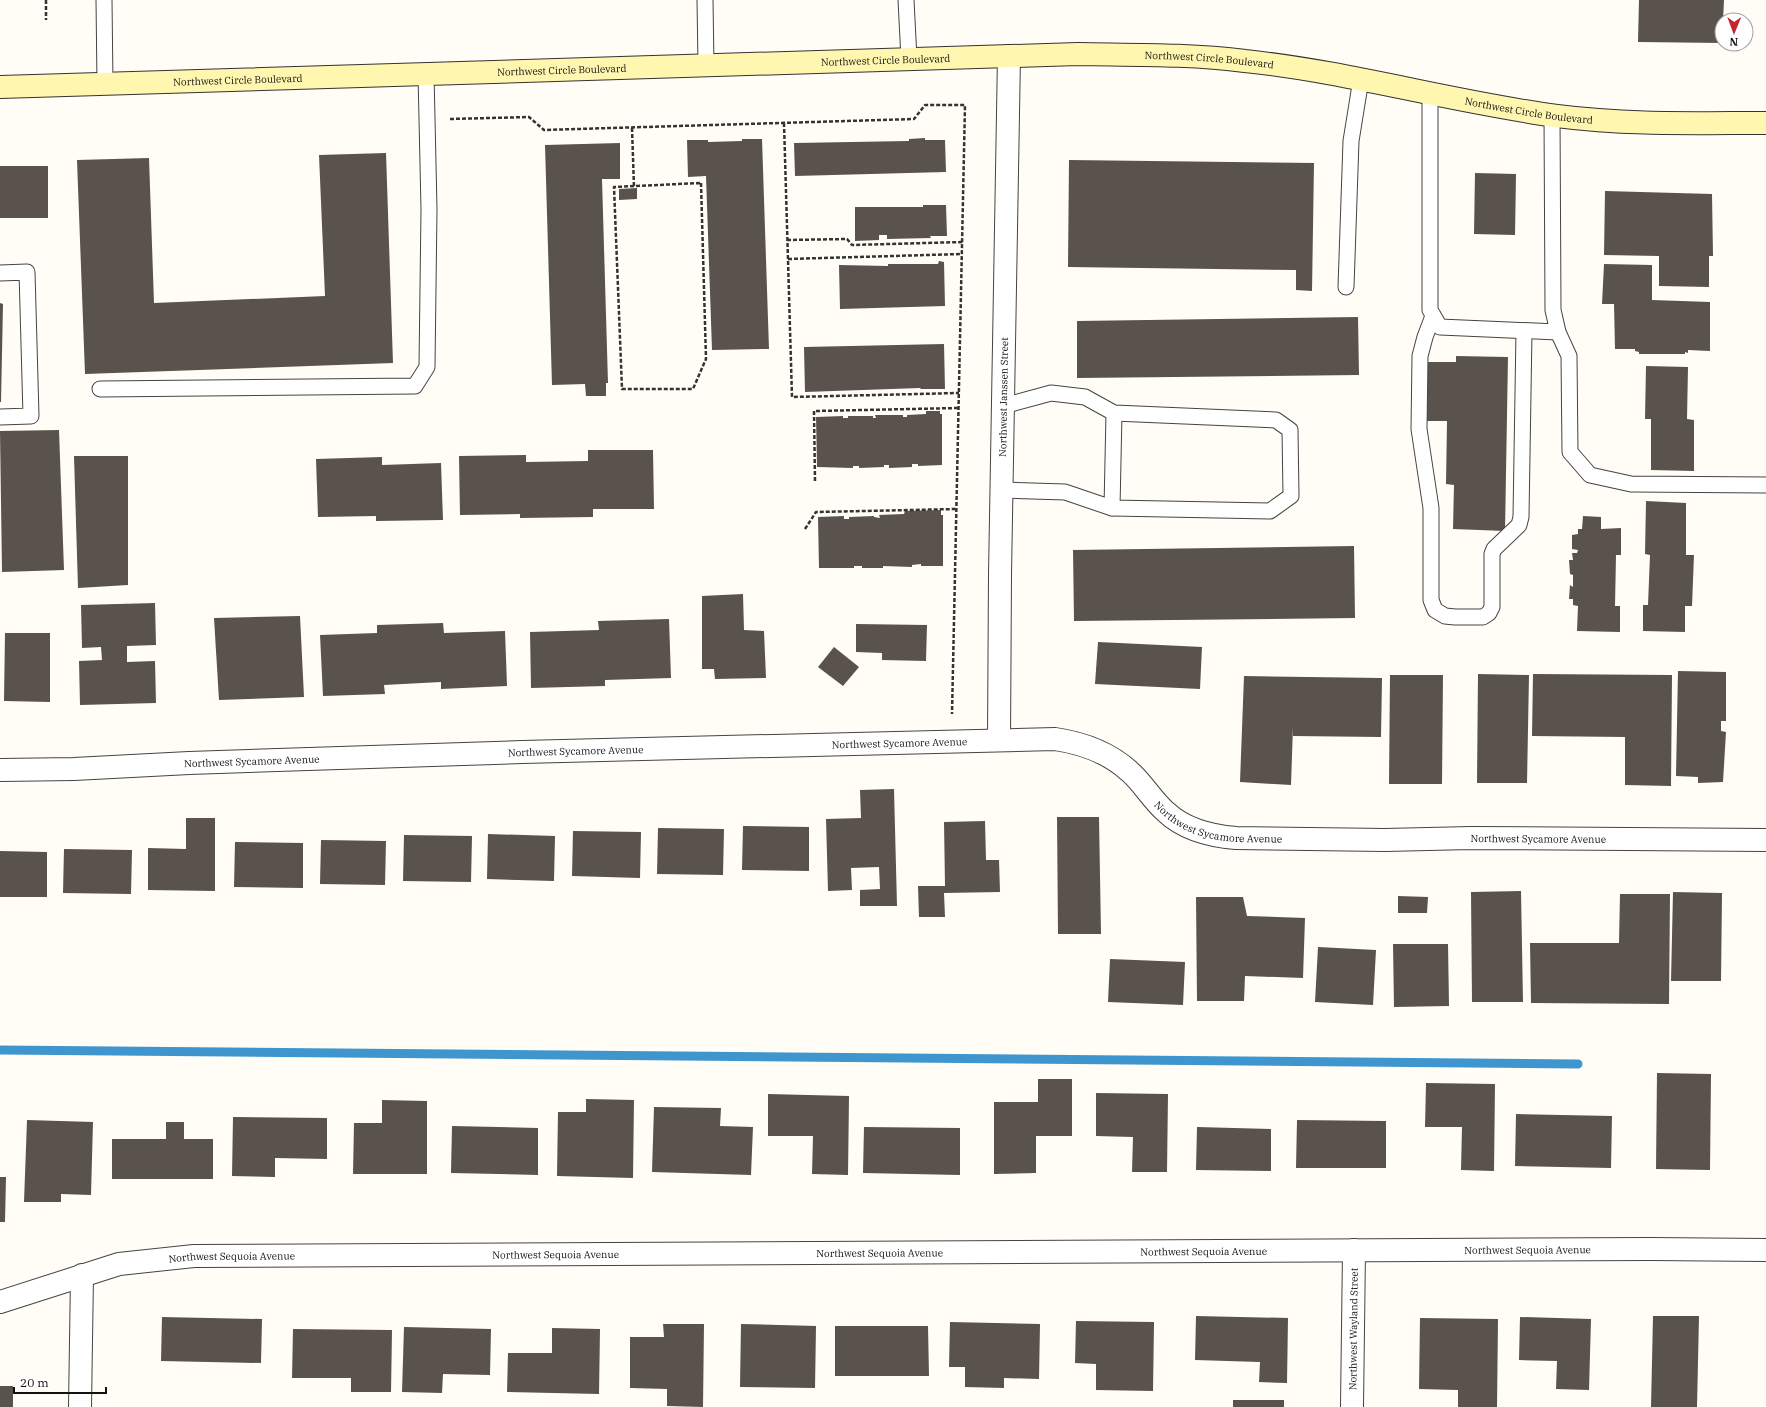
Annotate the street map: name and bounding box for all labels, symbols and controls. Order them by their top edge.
north arrow [1714,12,1754,52]
text: N [1729,35,1738,49]
street label: Northwest Circle Boulevard [1145,48,1275,71]
street label: Northwest Circle Boulevard [821,51,950,68]
street label: Northwest Circle Boulevard [497,61,627,78]
street label: Northwest Circle Boulevard [173,71,303,88]
street label: Northwest Circle Boulevard [1464,94,1593,126]
street label: Northwest Janssen Street [996,337,1011,457]
street label: Northwest Sycamore Avenue [832,735,967,751]
street label: Northwest Sycamore Avenue [508,743,644,759]
street label: Northwest Sycamore Avenue [184,752,320,770]
street label: Northwest Sycamore Avenue [1152,798,1282,845]
street label: Northwest Sycamore Avenue [1470,831,1606,845]
street label: Northwest Sequoia Avenue [1464,1243,1591,1256]
street label: Northwest Sequoia Avenue [1140,1244,1267,1258]
street label: Northwest Sequoia Avenue [816,1246,943,1260]
street label: Northwest Sequoia Avenue [492,1247,619,1261]
street label: Northwest Sequoia Avenue [168,1249,295,1265]
street label: Northwest Wayland Street [1346,1267,1360,1390]
scale bar [14,1369,106,1395]
text: 20 m [20,1375,49,1390]

